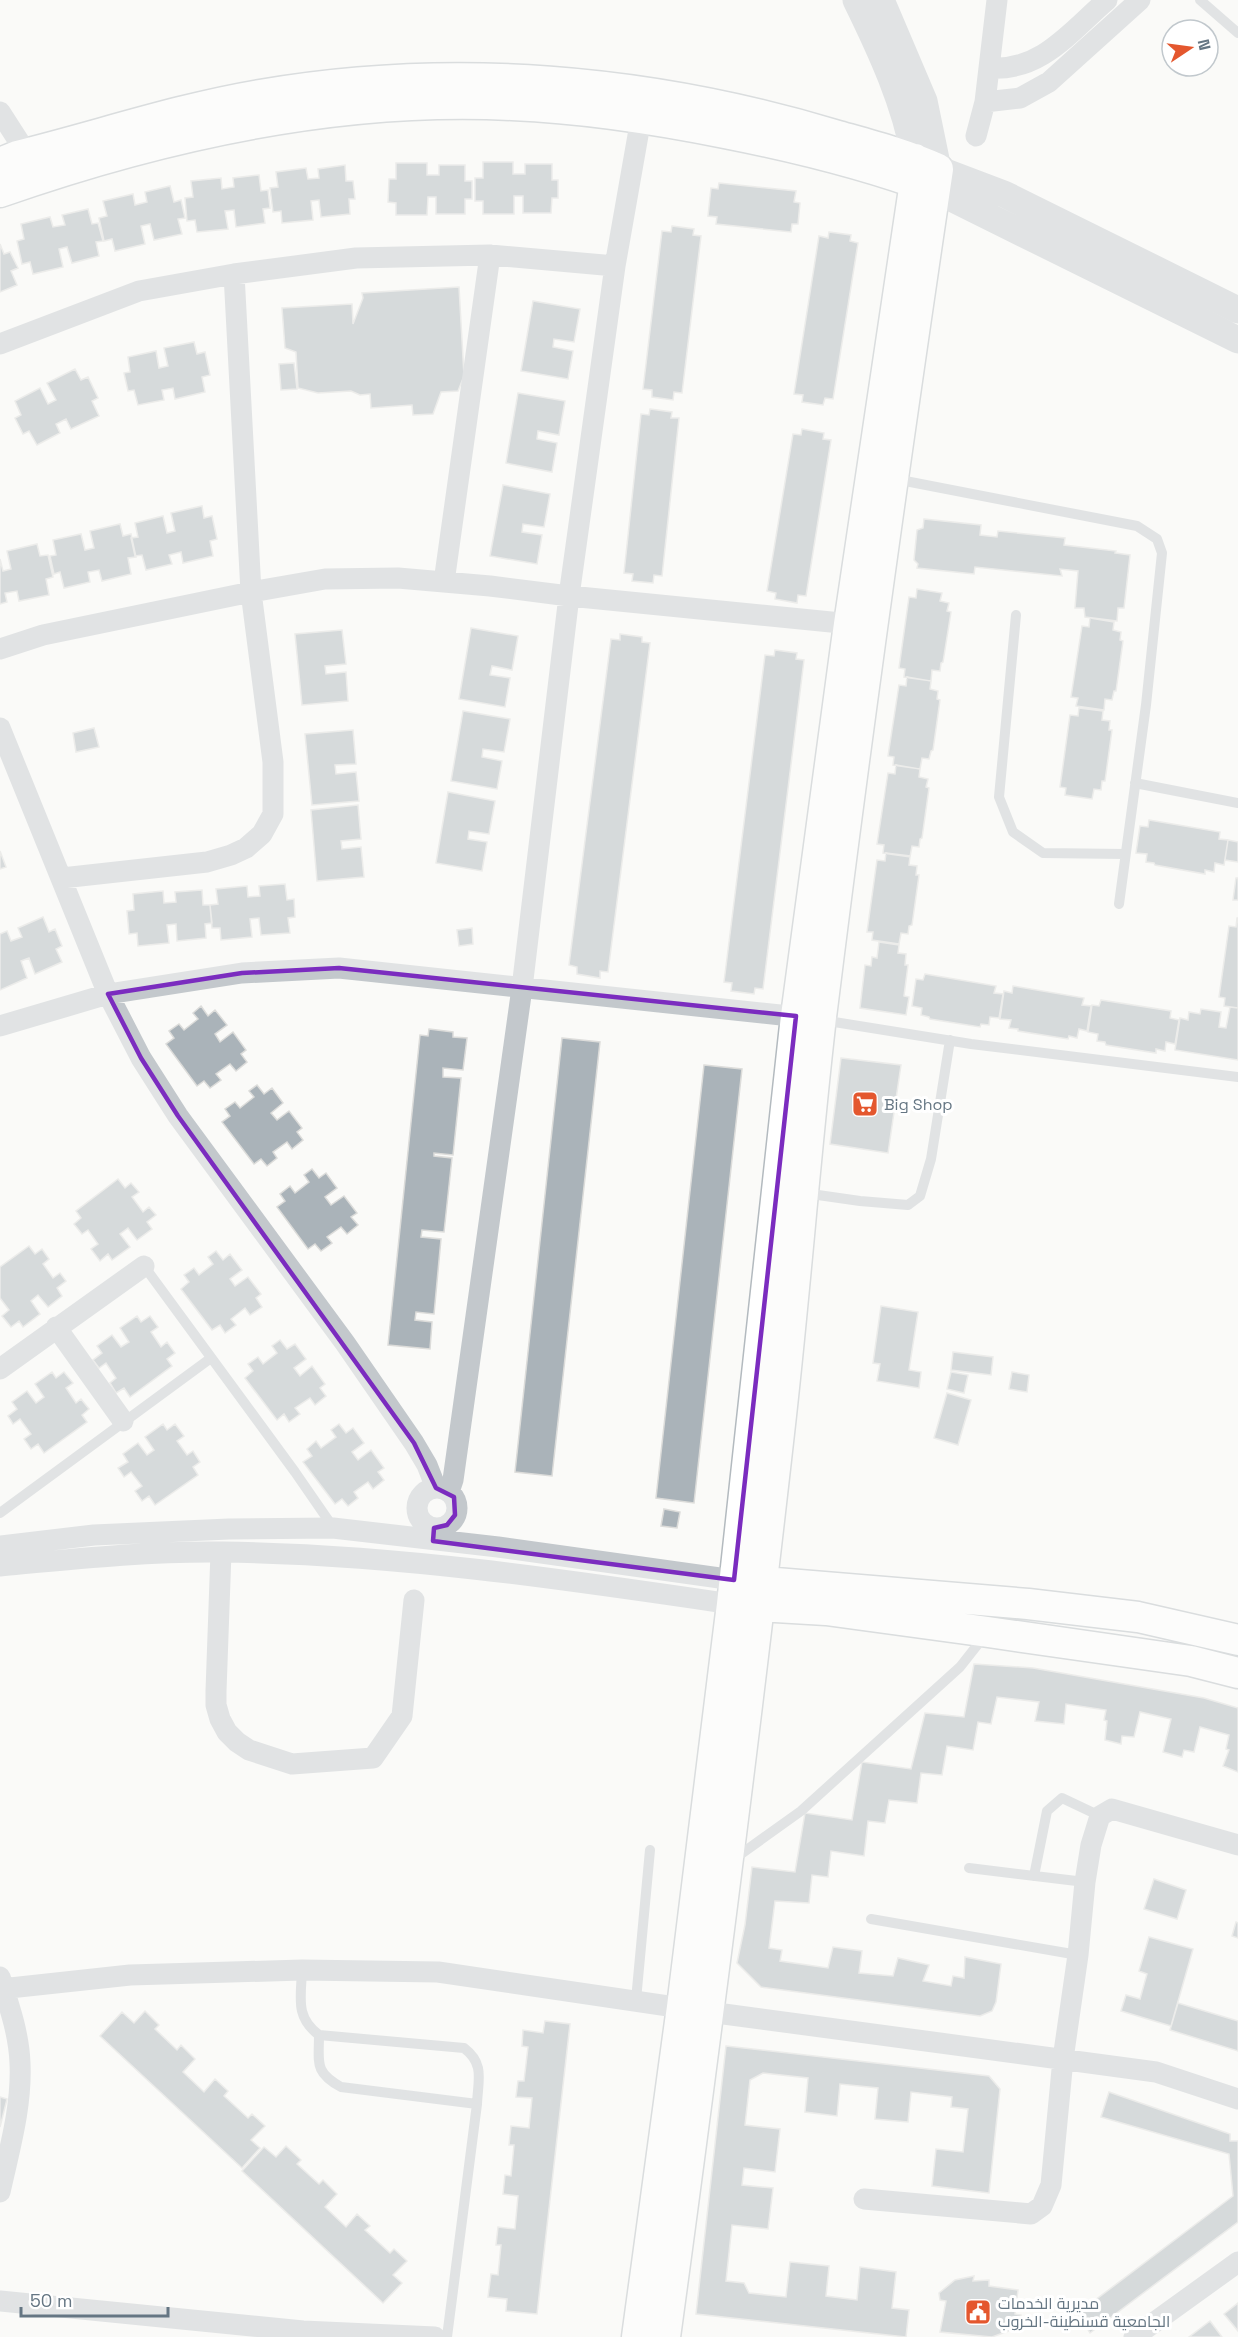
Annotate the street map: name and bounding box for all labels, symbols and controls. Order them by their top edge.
north arrow [1160,18,1220,78]
text: N [1193,37,1216,52]
supermarket icon: Big Shop [850,1089,880,1119]
place label: Big Shop [884,1094,953,1115]
scale bar [21,2280,168,2318]
text: 50 m [30,2289,72,2312]
place label: مديرية الخدمات الجامعية قسنطينة-الخروب [998,2293,1170,2332]
public building icon: مديرية الخدمات الجامعية قسنطينة-الخروب [963,2297,993,2327]

